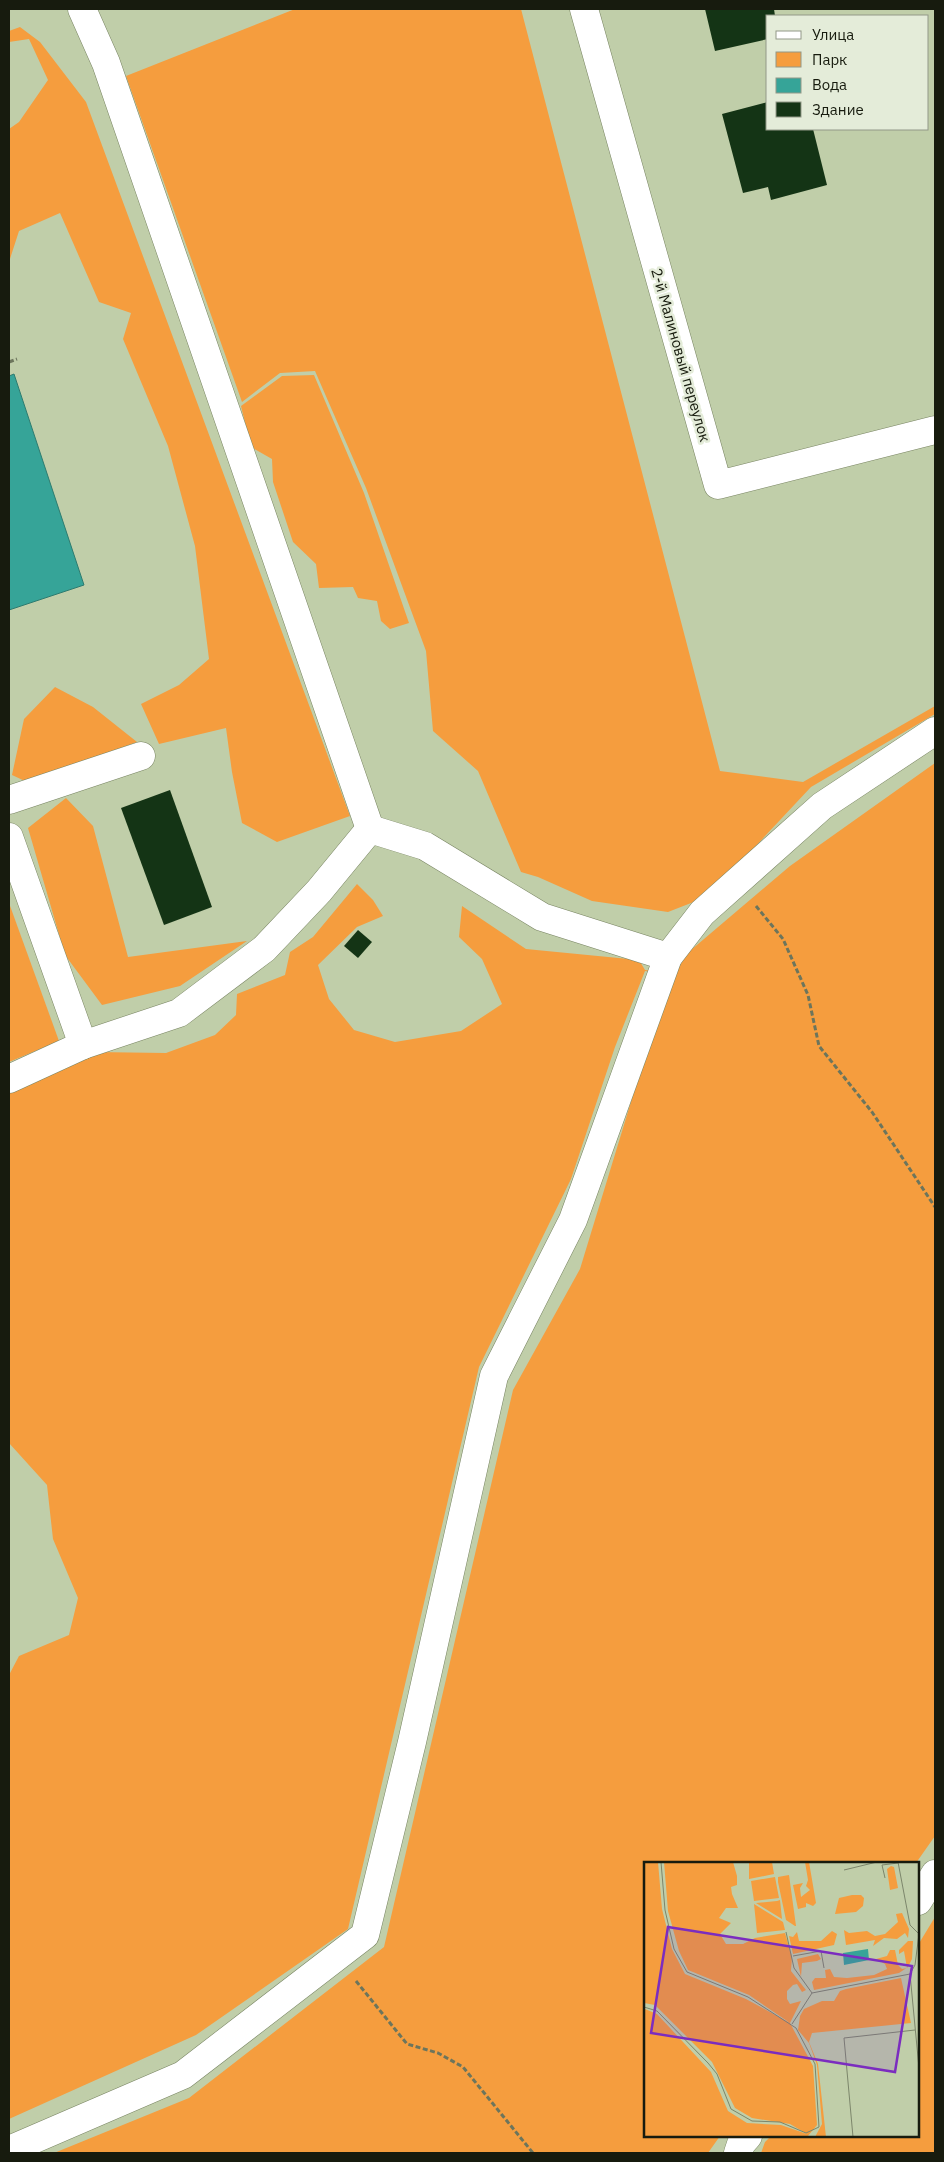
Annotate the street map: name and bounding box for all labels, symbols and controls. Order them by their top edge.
legend [766,15,929,130]
text: Улица [812,25,854,44]
text: Парк [812,50,847,69]
text: Вода [812,75,847,94]
text: Здание [812,100,864,119]
street label: 2-й Малиновый переулок [647,266,715,444]
inset map [644,1862,919,2137]

